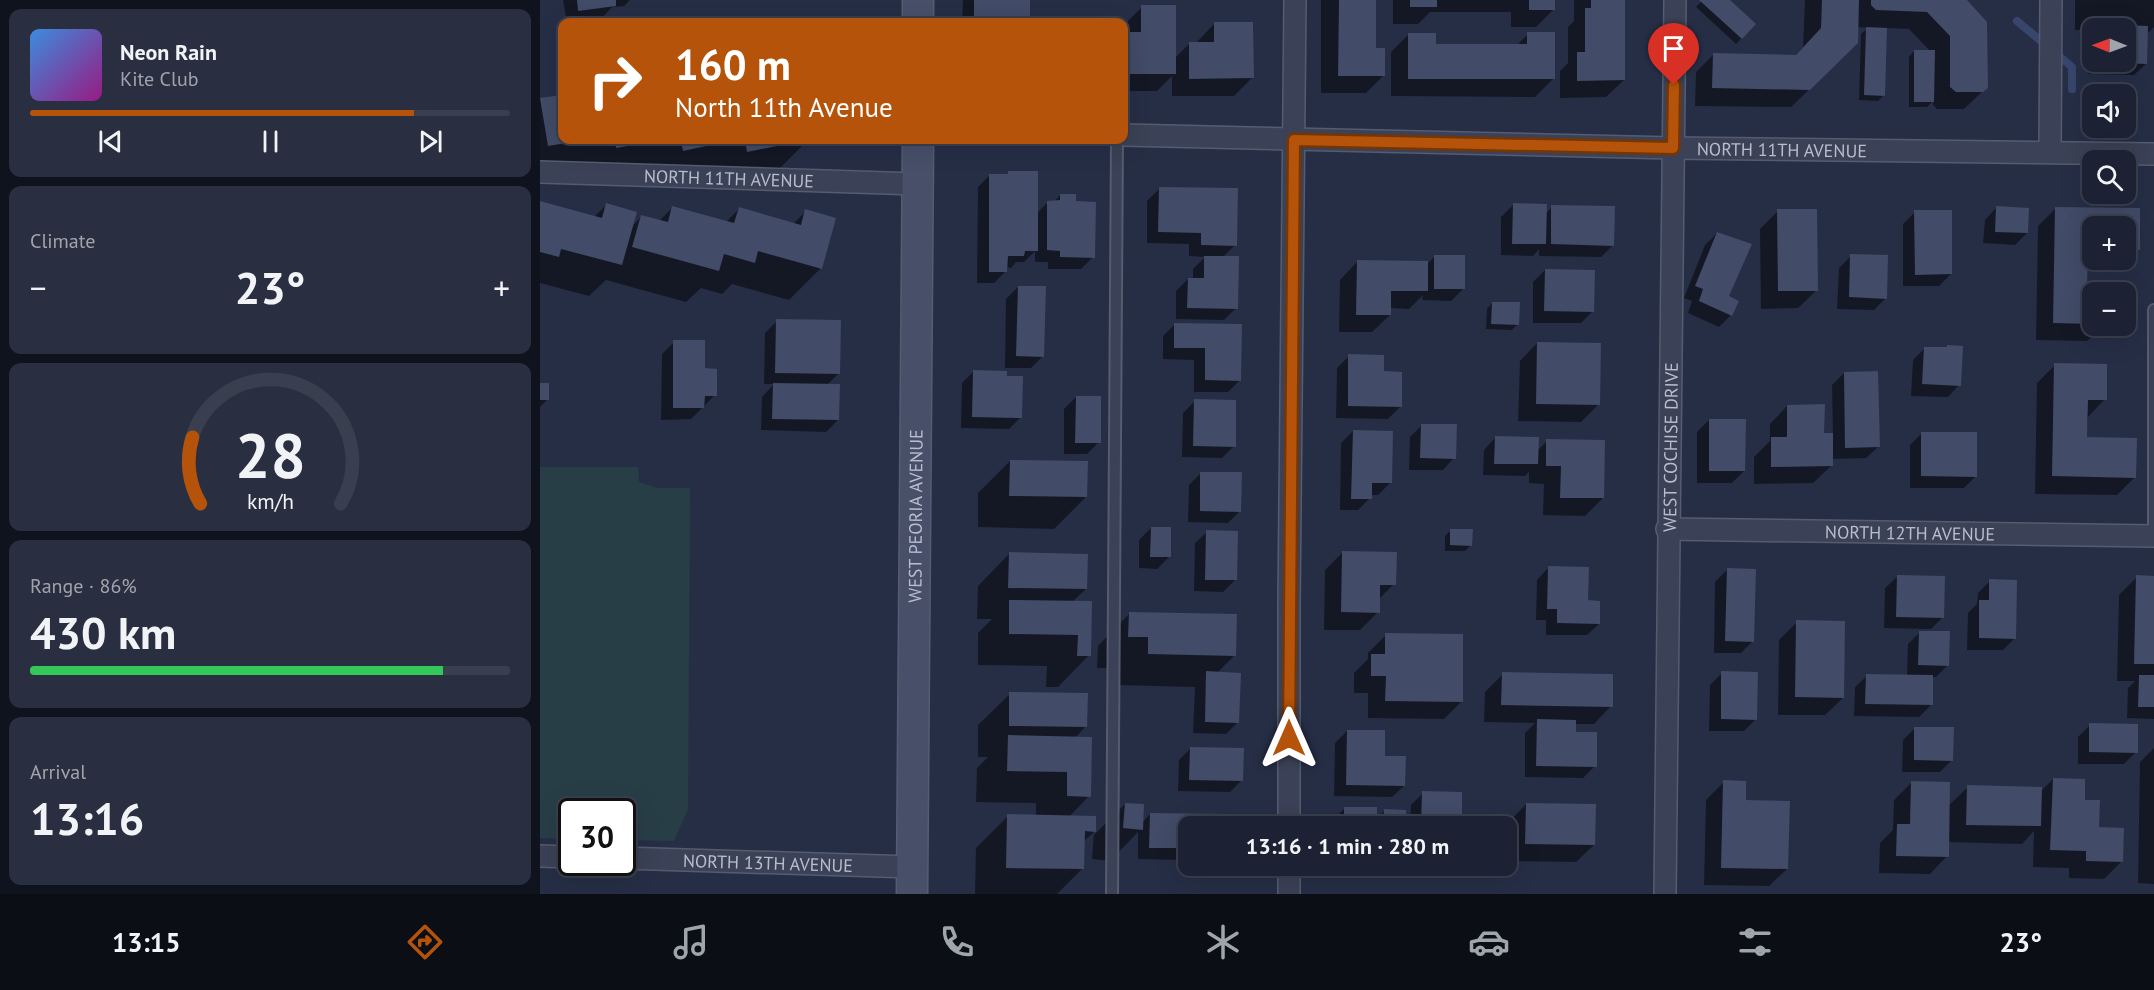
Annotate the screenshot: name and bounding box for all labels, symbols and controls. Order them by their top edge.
north arrow [2082,18,2136,72]
map controls [2082,18,2136,336]
pin [1648,23,1699,85]
icon: arrive [1657,32,1690,65]
text: 160 m [675,37,791,92]
text: Neon Rain [120,38,217,66]
icon: right [576,42,654,120]
text: Kite Club [120,66,198,92]
button: sound [2082,84,2136,138]
text: North 11th Avenue [675,90,893,124]
icon: previous [94,125,127,158]
icon: pause [254,125,287,158]
icon: next [414,125,447,158]
street label: NORTH 11TH AVENUE [1697,137,1867,162]
button: search [2082,150,2136,204]
street label: NORTH 11TH AVENUE [644,164,814,192]
button: + [2082,216,2136,270]
text: Climate [30,228,96,254]
text: 23° [235,258,305,316]
text: − [30,266,47,309]
text: + [493,266,510,309]
button: − [2082,282,2136,336]
street label: WEST COCHISE DRIVE [1658,362,1682,532]
text: 28 [235,414,305,495]
street label: WEST PEORIA AVENUE [903,429,927,603]
text: km/h [246,487,293,515]
street label: NORTH 12TH AVENUE [1825,520,1995,545]
text: Range · 86% [30,573,137,599]
text: 430 km [30,603,176,661]
position arrow [1257,706,1321,770]
text: Arrival [30,759,86,785]
text: 13:16 [30,789,144,847]
speed limit sign: 30 [558,798,636,876]
text: 13:16 · 1 min · 280 m [1246,832,1449,860]
street label: NORTH 13TH AVENUE [683,848,853,877]
icon: directions [404,921,446,963]
icon: music [670,921,712,963]
icon: phone [936,921,978,963]
icon: climate [1202,921,1244,963]
icon: car [1468,921,1510,963]
icon: filters [1734,921,1776,963]
text: 13:15 [112,925,180,959]
text: 23° [2000,925,2042,959]

